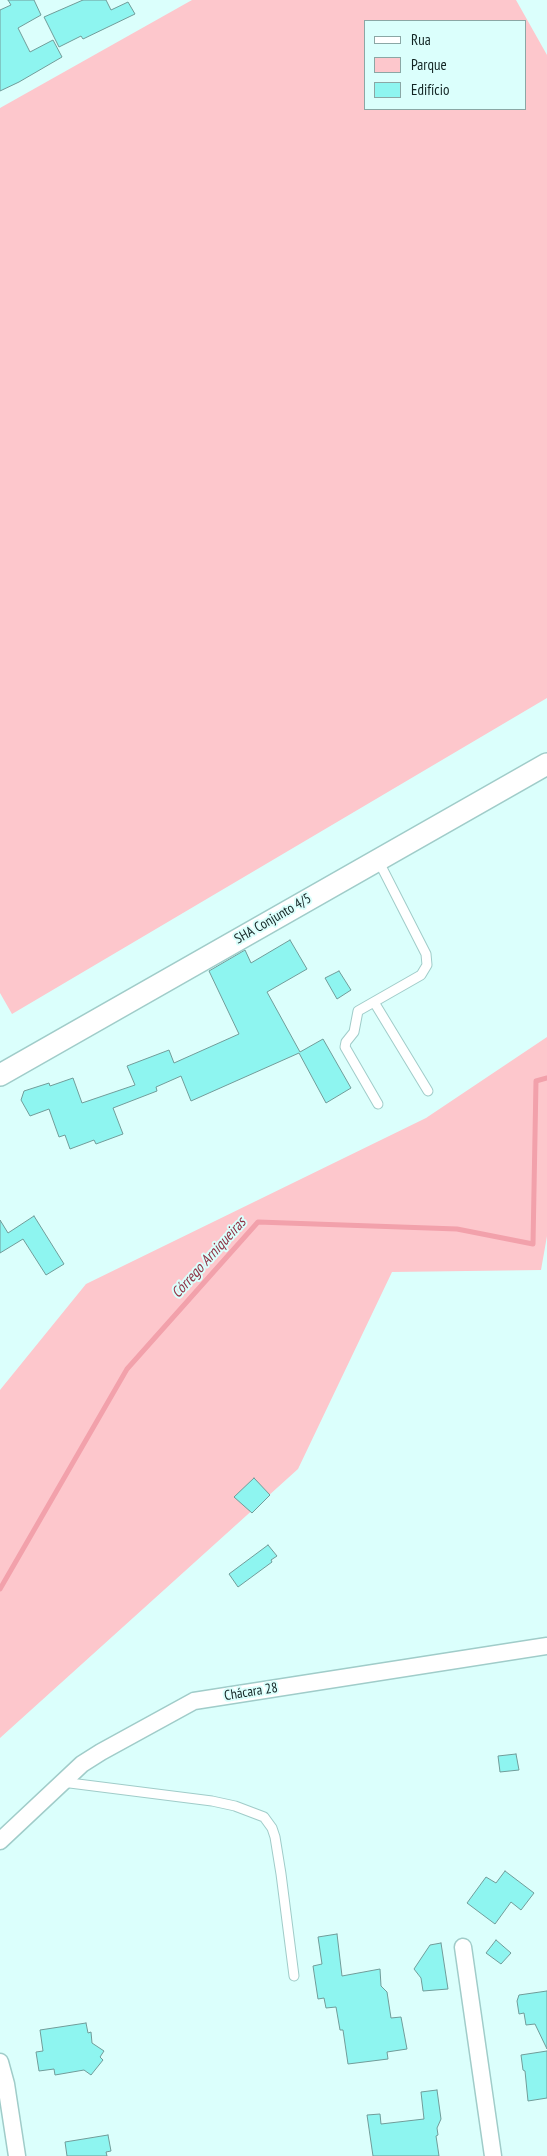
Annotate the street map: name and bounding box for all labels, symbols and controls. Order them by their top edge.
legend [364,20,527,110]
text: Rua [411,30,431,49]
text: Parque [411,55,447,74]
text: Edifício [411,80,449,99]
street label: SHA Conjunto 4/5 [232,890,314,948]
water label: Córrego Arniqueiras [168,1214,250,1302]
street label: Chácara 28 [223,1679,279,1705]

